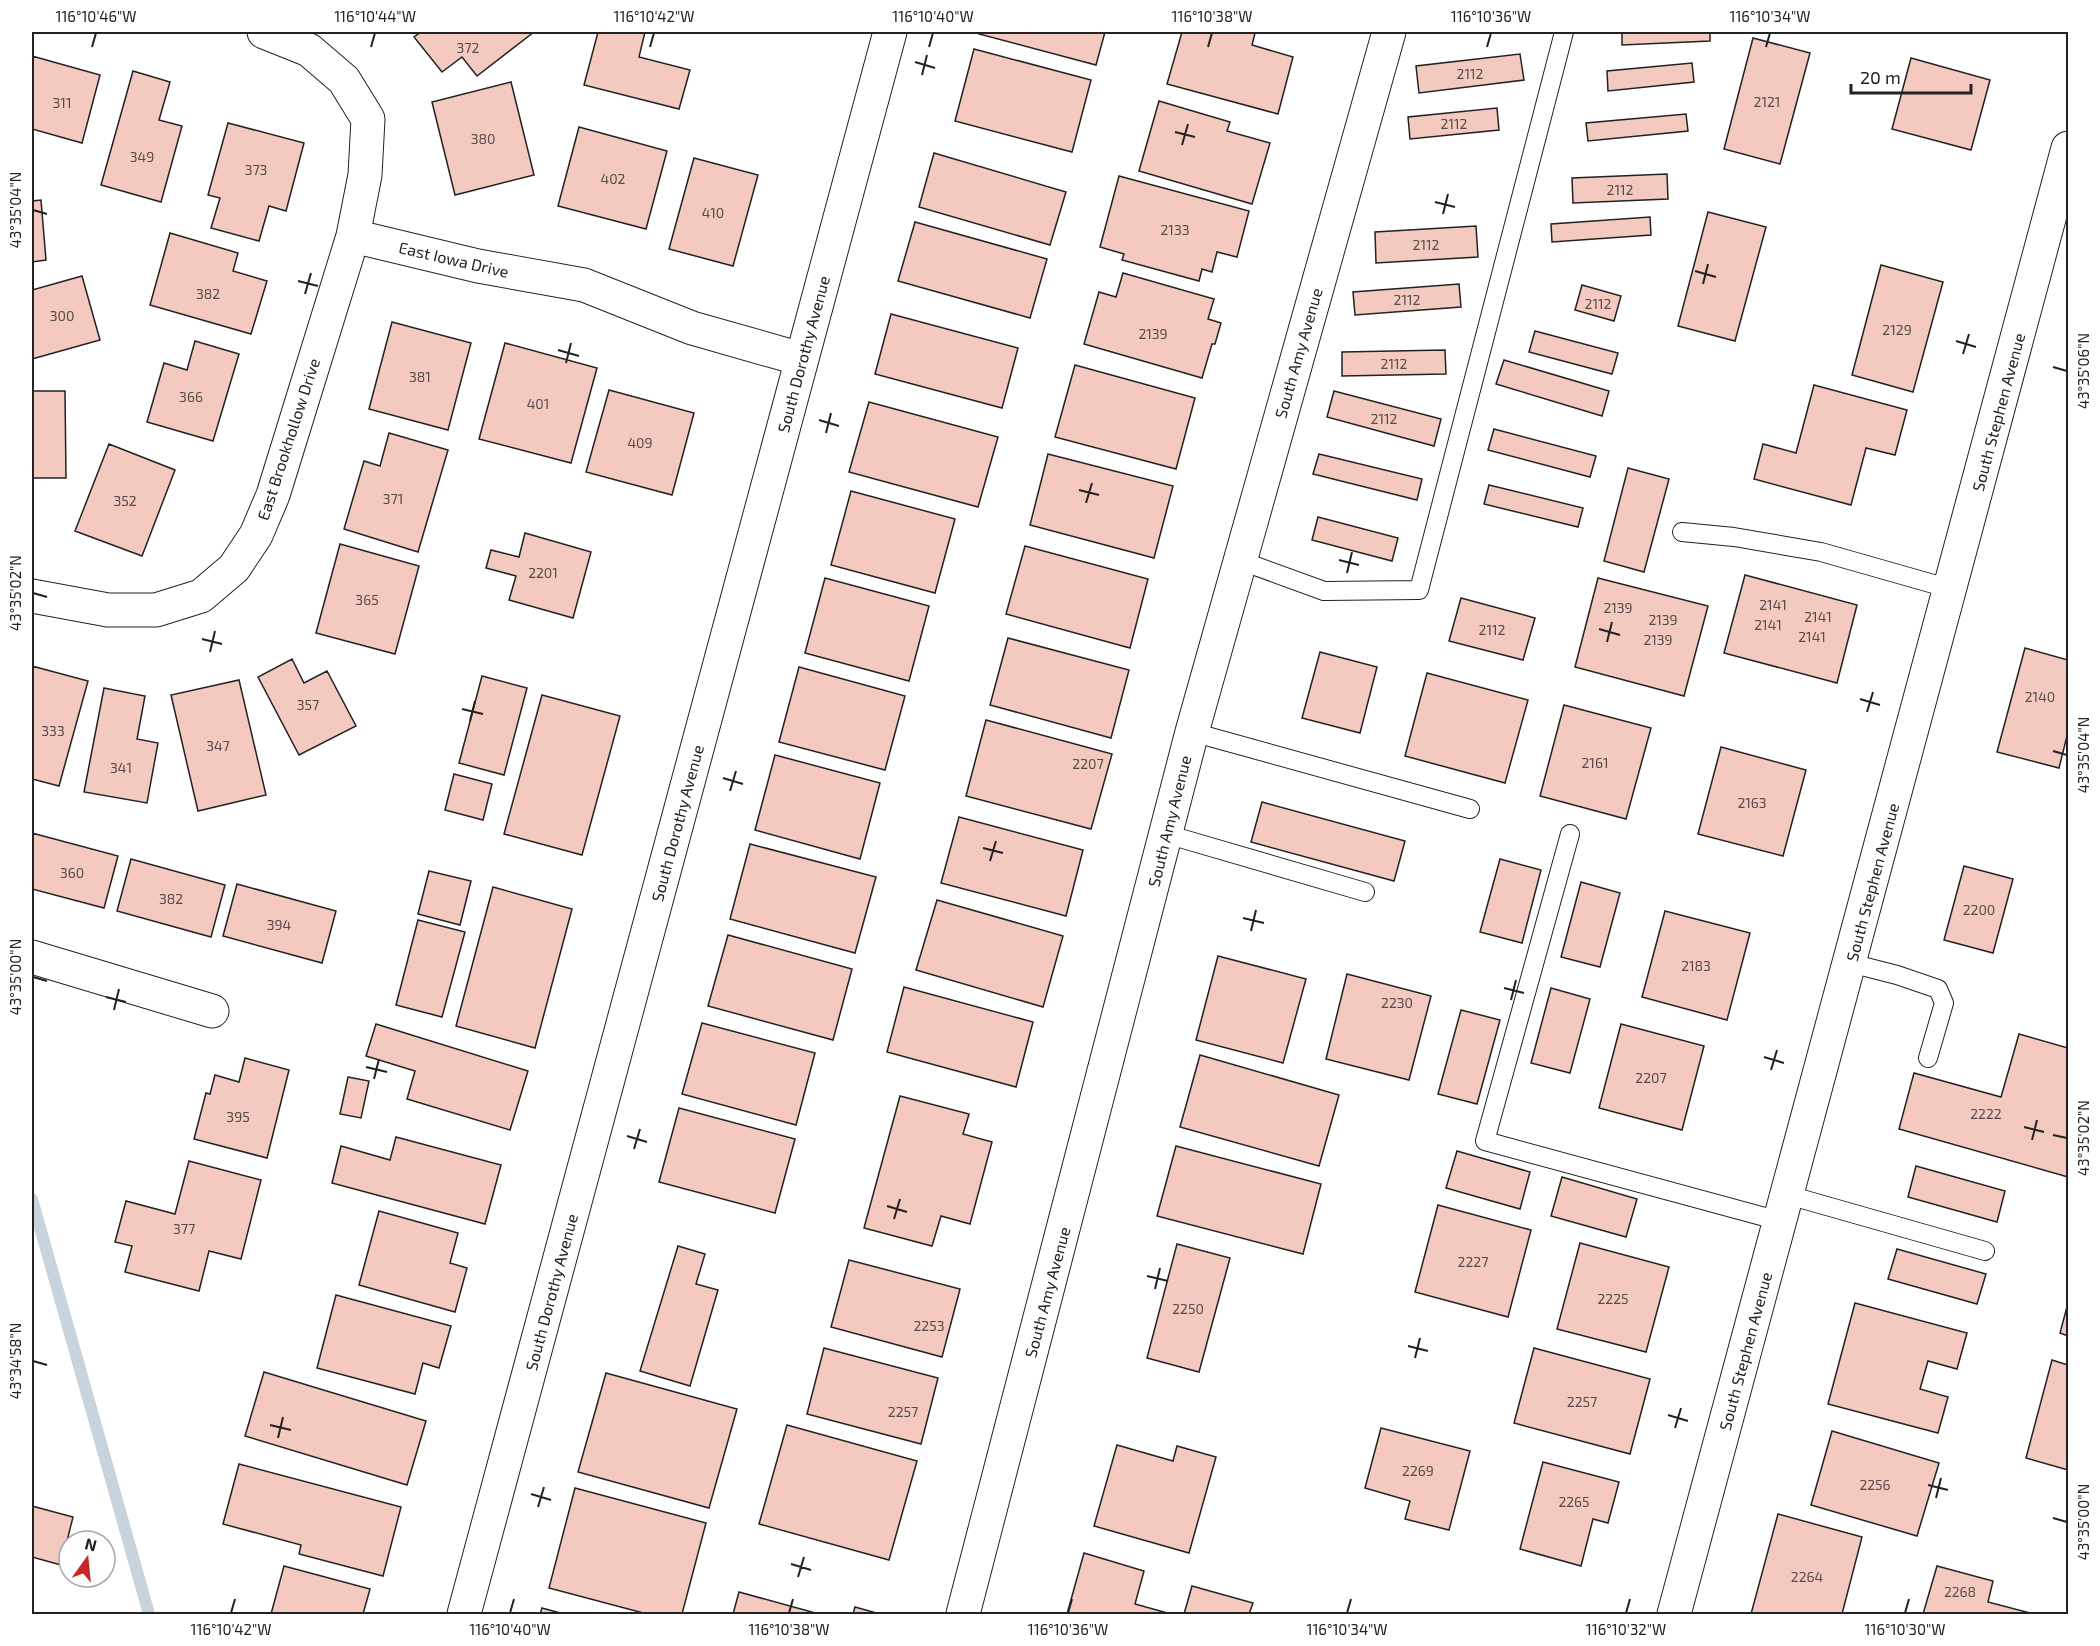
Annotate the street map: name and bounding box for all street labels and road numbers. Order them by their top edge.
street label: East Iowa Drive [397,237,511,281]
street label: South Dorothy Avenue [773,274,833,434]
street label: South Amy Avenue [1270,286,1326,420]
street label: South Stephen Avenue [1968,331,2028,493]
street label: East Brookhollow Drive [253,356,323,522]
street label: South Dorothy Avenue [647,743,707,903]
street label: South Amy Avenue [1143,753,1195,889]
street label: South Stephen Avenue [1842,801,1902,963]
street label: South Dorothy Avenue [521,1212,581,1372]
street label: South Amy Avenue [1020,1225,1074,1359]
street label: South Stephen Avenue [1715,1270,1775,1432]

